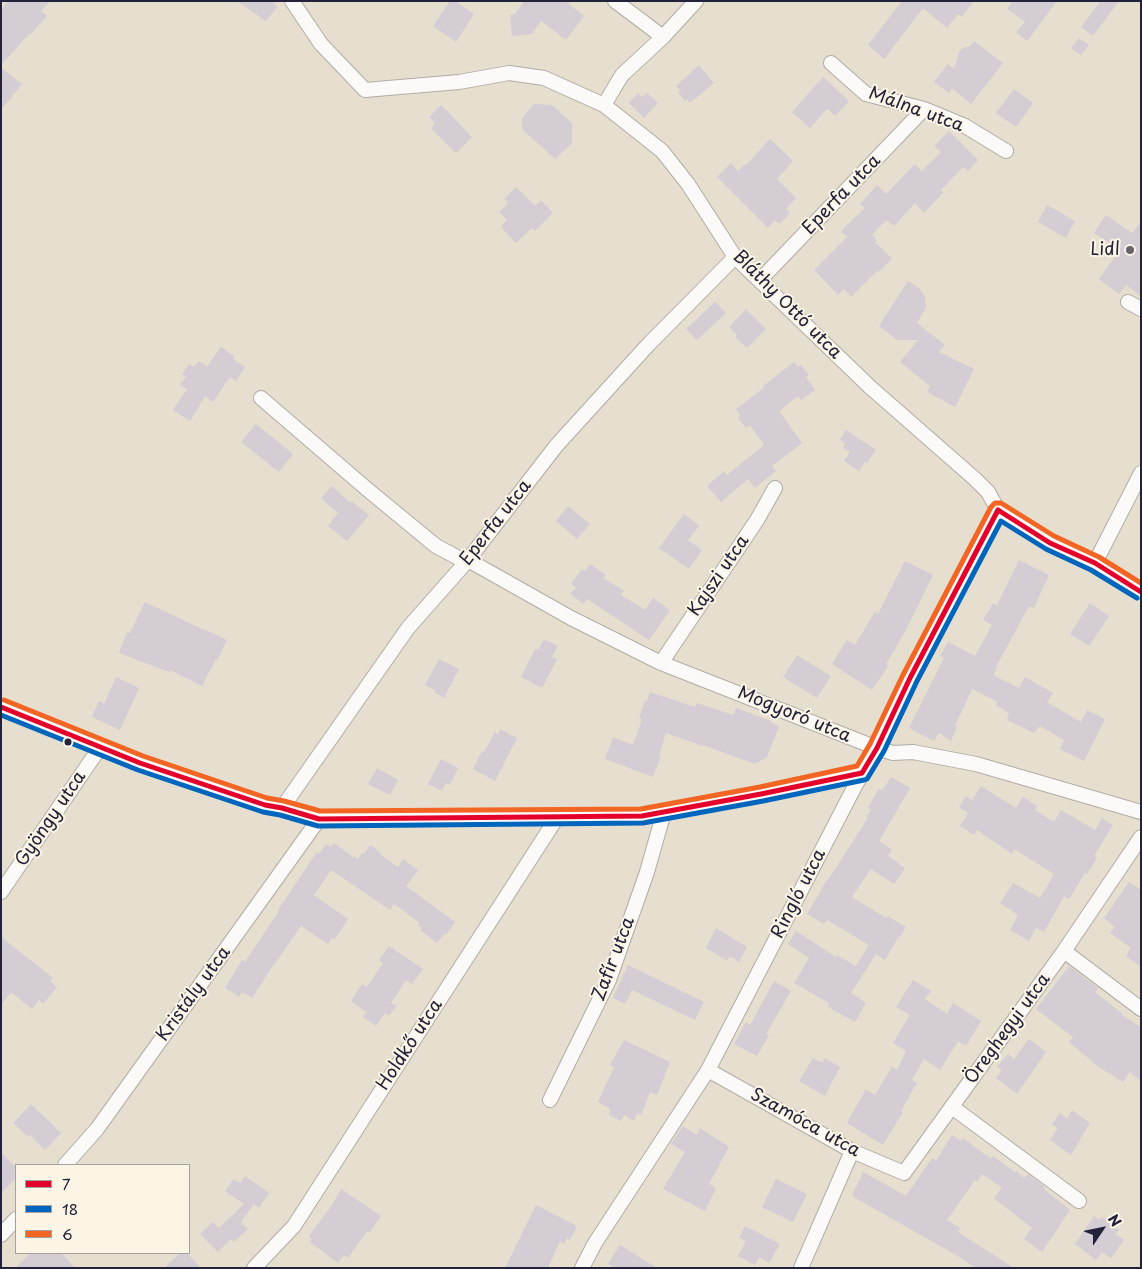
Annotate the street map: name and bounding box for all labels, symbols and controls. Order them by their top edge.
street label: Málna utca [866,83,966,137]
street label: Eperfa utca [799,151,885,239]
place label: Lidl [1090,239,1120,261]
marker: Lidl [1124,244,1136,256]
street label: Bláthy Ottó utca [728,246,846,364]
street label: Eperfa utca [456,476,536,570]
street label: Kajszi utca [684,531,754,621]
street label: Mogyoró utca [734,682,854,748]
unlabelled marker [63,737,73,747]
street label: Gyöngy utca [11,767,91,871]
street label: Ringló utca [767,846,831,942]
street label: Zafír utca [588,914,640,1004]
street label: Kristály utca [152,942,236,1046]
street label: Öreghegyi utca [961,969,1055,1089]
street label: Holdkő utca [373,995,447,1095]
street label: Szamóca utca [746,1084,864,1162]
legend [15,1164,190,1254]
text: 7 [62,1172,71,1195]
text: 18 [62,1197,78,1220]
north arrow [1077,1204,1127,1254]
text: N [1103,1210,1127,1231]
text: 6 [62,1222,73,1245]

